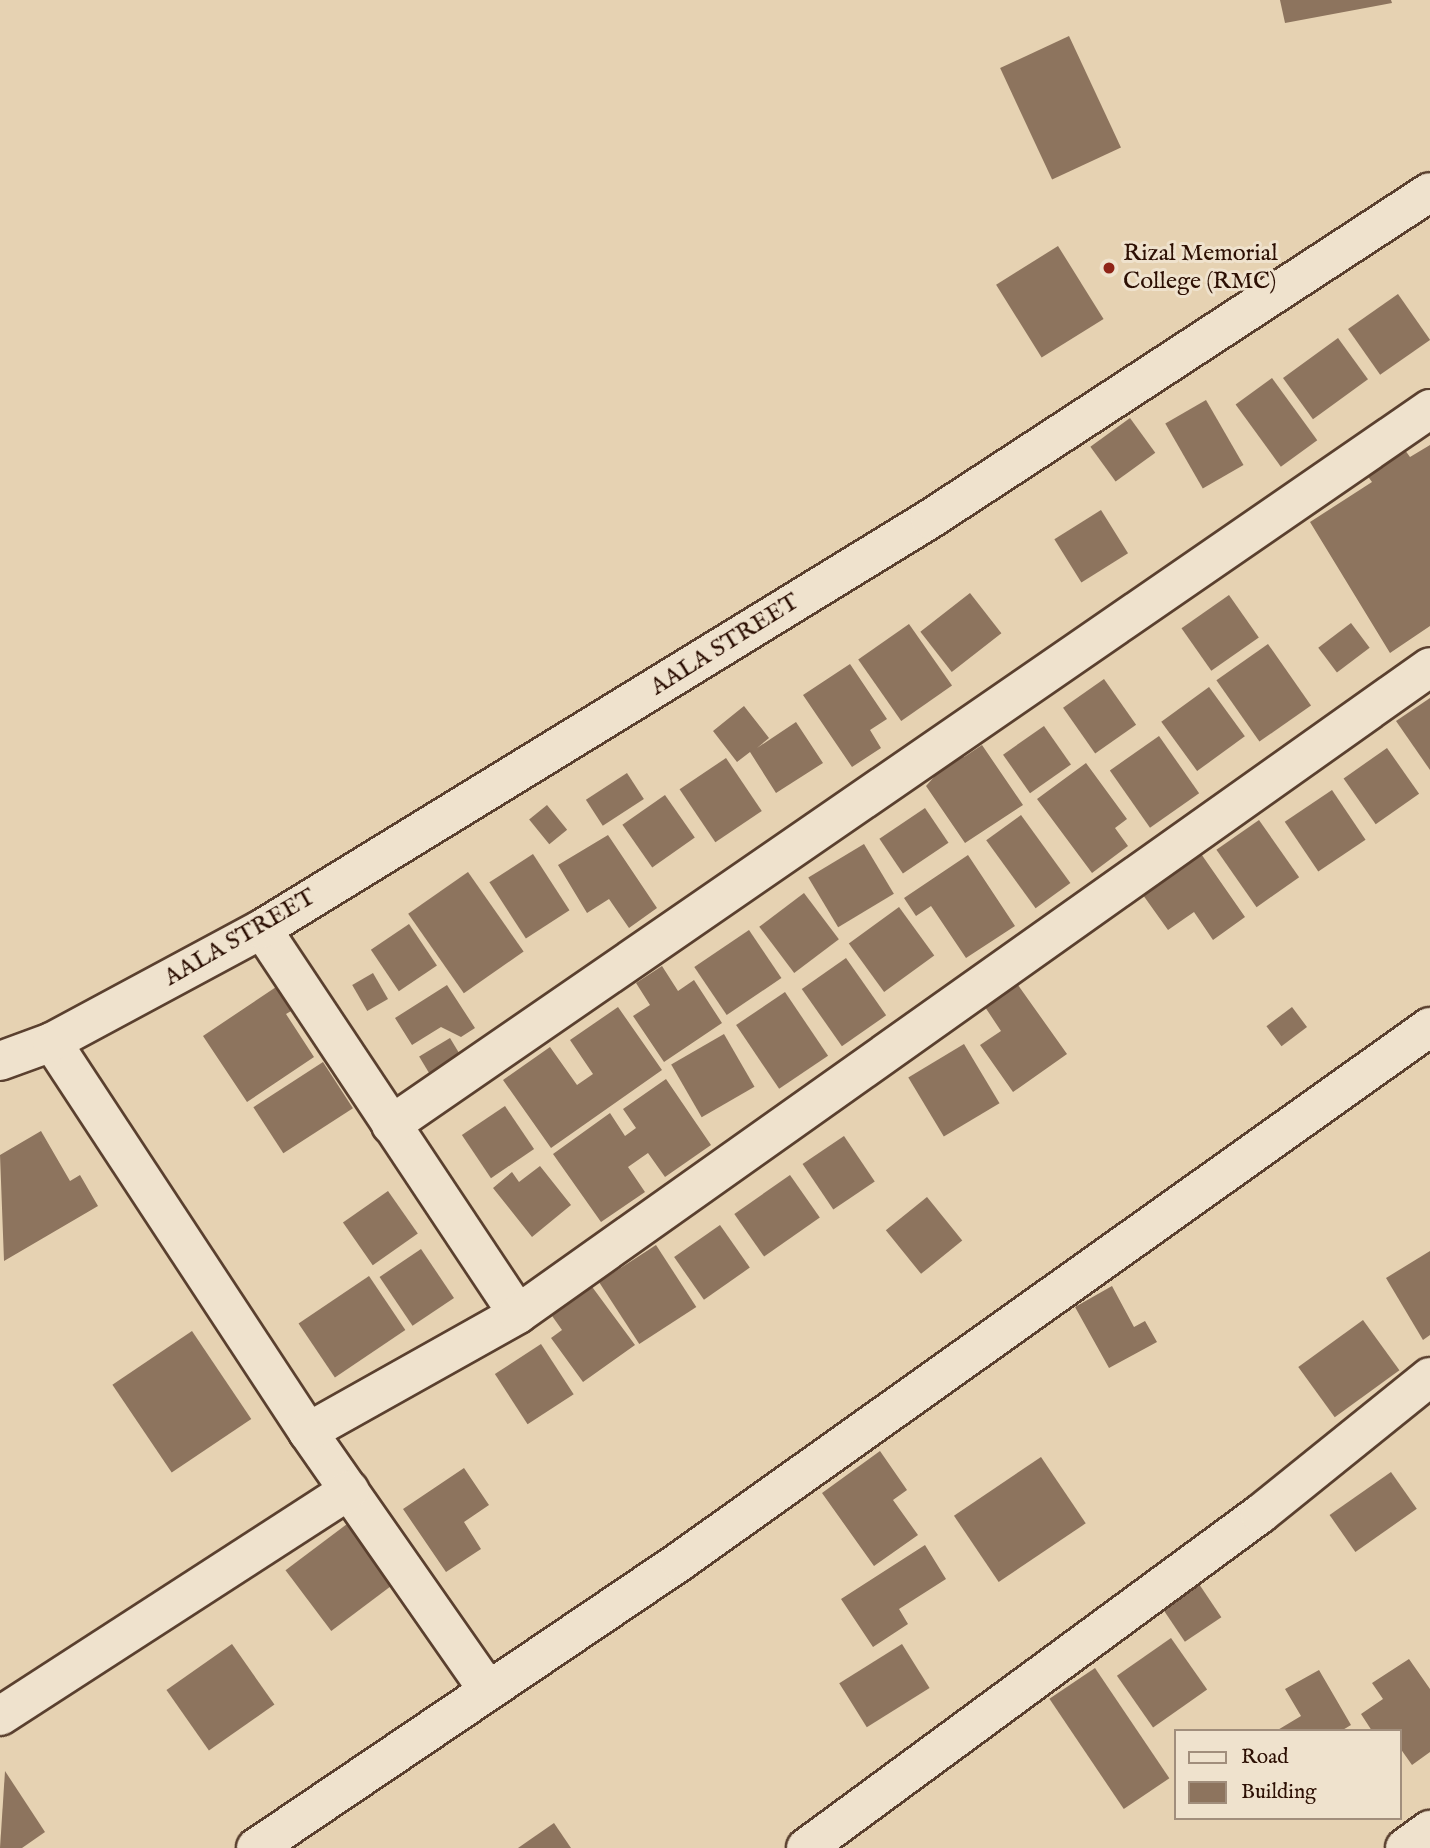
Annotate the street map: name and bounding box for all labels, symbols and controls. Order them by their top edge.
place label: Rizal Memorial College (RMC) [1123,240,1278,296]
marker: Rizal Memorial College (RMC) [1101,260,1117,276]
street label: AALA STREET [645,588,805,702]
street label: AALA STREET [159,883,321,993]
legend [1174,1729,1402,1820]
text: Road [1241,1744,1288,1771]
text: Building [1241,1779,1316,1806]

